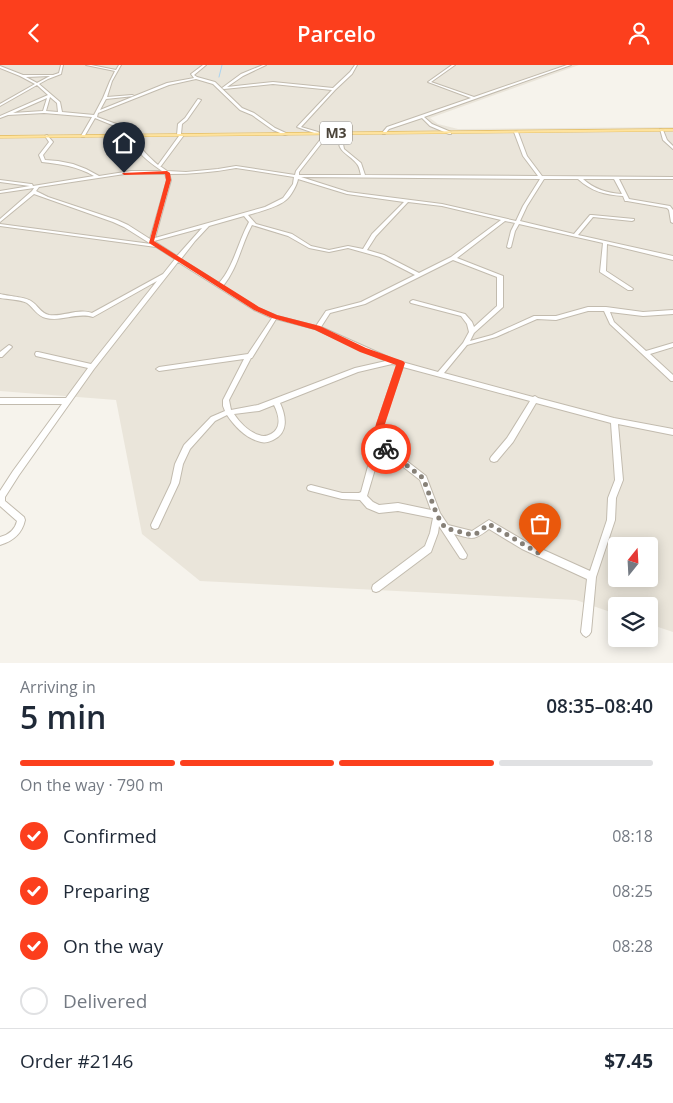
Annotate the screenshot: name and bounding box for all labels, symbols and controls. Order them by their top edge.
text: Parcelo [297,18,376,48]
icon: back [20,19,48,47]
icon: person [625,19,653,47]
road number: M3 [320,121,352,145]
pin [103,122,145,173]
icon: home [110,129,138,157]
courier [361,424,411,474]
icon: bike [372,435,400,463]
pin [519,503,561,554]
icon: bag [526,510,554,538]
north arrow [608,537,658,587]
map controls [608,537,658,647]
button: layers [608,597,658,647]
text: Arriving in [20,676,96,698]
text: 08:35–08:40 [546,693,653,719]
text: 5 min [20,695,106,738]
text: On the way · 790 m [20,774,163,796]
icon: check [20,822,48,850]
text: Confirmed [63,823,157,849]
text: 08:18 [612,825,653,847]
icon: check [20,877,48,905]
text: Preparing [63,878,150,904]
text: 08:25 [612,880,653,902]
icon: check [20,932,48,960]
text: On the way [63,933,163,959]
text: 08:28 [612,935,653,957]
text: Delivered [63,988,147,1014]
text: Order #2146 [20,1048,133,1074]
text: $7.45 [604,1048,653,1074]

